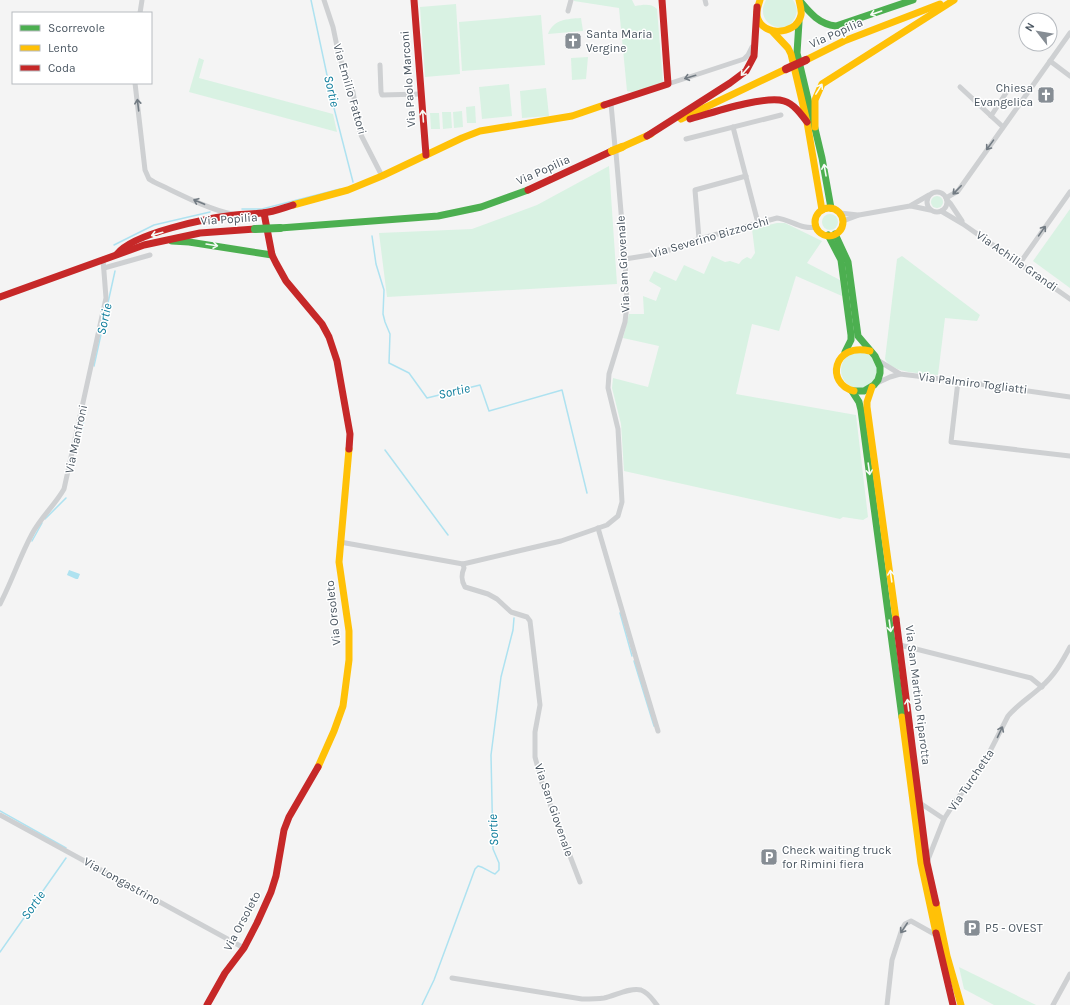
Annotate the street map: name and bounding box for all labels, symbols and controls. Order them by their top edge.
one-way arrow [870,10,883,17]
legend [12,12,152,84]
north arrow [1018,12,1058,52]
street label: Via Popilia [807,15,865,51]
text: N [1022,20,1037,34]
text: Scorrevole [48,21,105,35]
place label: Santa Maria Vergine [586,27,652,55]
street label: Via Paolo Marconi [398,30,418,128]
church icon: Santa Maria Vergine [563,31,583,51]
text: Lento [48,41,78,55]
street label: Via Emilio Fattori [330,42,370,136]
text: Coda [48,61,76,75]
one-way arrow [740,66,749,76]
water label: Sortie [321,74,343,108]
one-way arrow [683,74,696,81]
place label: Chiesa Evangelica [974,81,1033,109]
one-way arrow [815,84,823,95]
church icon: Chiesa Evangelica [1036,85,1056,105]
one-way arrow [134,99,141,112]
one-way arrow [419,110,426,123]
one-way arrow [986,139,995,150]
street label: Via Popilia [514,152,572,188]
one-way arrow [820,164,828,177]
one-way arrow [952,185,961,195]
one-way arrow [193,197,205,205]
street label: Via Popilia [200,210,258,228]
street label: Via Severino Bizzocchi [649,213,771,261]
street label: Via San Giovenale [613,215,633,313]
one-way arrow [1038,226,1046,237]
street label: Via Achille Grandi [974,228,1060,294]
one-way arrow [150,231,163,238]
one-way arrow [205,241,218,249]
water label: Sortie [93,302,115,336]
street label: Via Palmiro Togliatti [918,369,1028,397]
water label: Sortie [437,380,471,402]
street label: Via Manfroni [62,403,90,475]
one-way arrow [865,462,873,475]
one-way arrow [887,570,895,583]
street label: Via Orsoleto [323,580,343,646]
one-way arrow [886,619,894,632]
street label: Via San Martino Riparotta [902,624,934,766]
one-way arrow [904,699,911,712]
one-way arrow [997,726,1004,738]
street label: Via Turchetta [945,746,997,814]
street label: Via San Giovenale [532,762,576,858]
water label: Sortie [485,814,501,846]
place label: Check waiting truck for Rimini fiera [782,843,892,871]
parking icon: Check waiting truck for Rimini fiera [759,847,779,867]
street label: Via Longastrino [81,854,163,908]
water label: Sortie [18,888,48,922]
street label: Via Orsoleto [220,889,264,953]
parking icon: P5 - OVEST [962,918,982,938]
place label: P5 - OVEST [985,921,1043,935]
one-way arrow [900,922,908,933]

